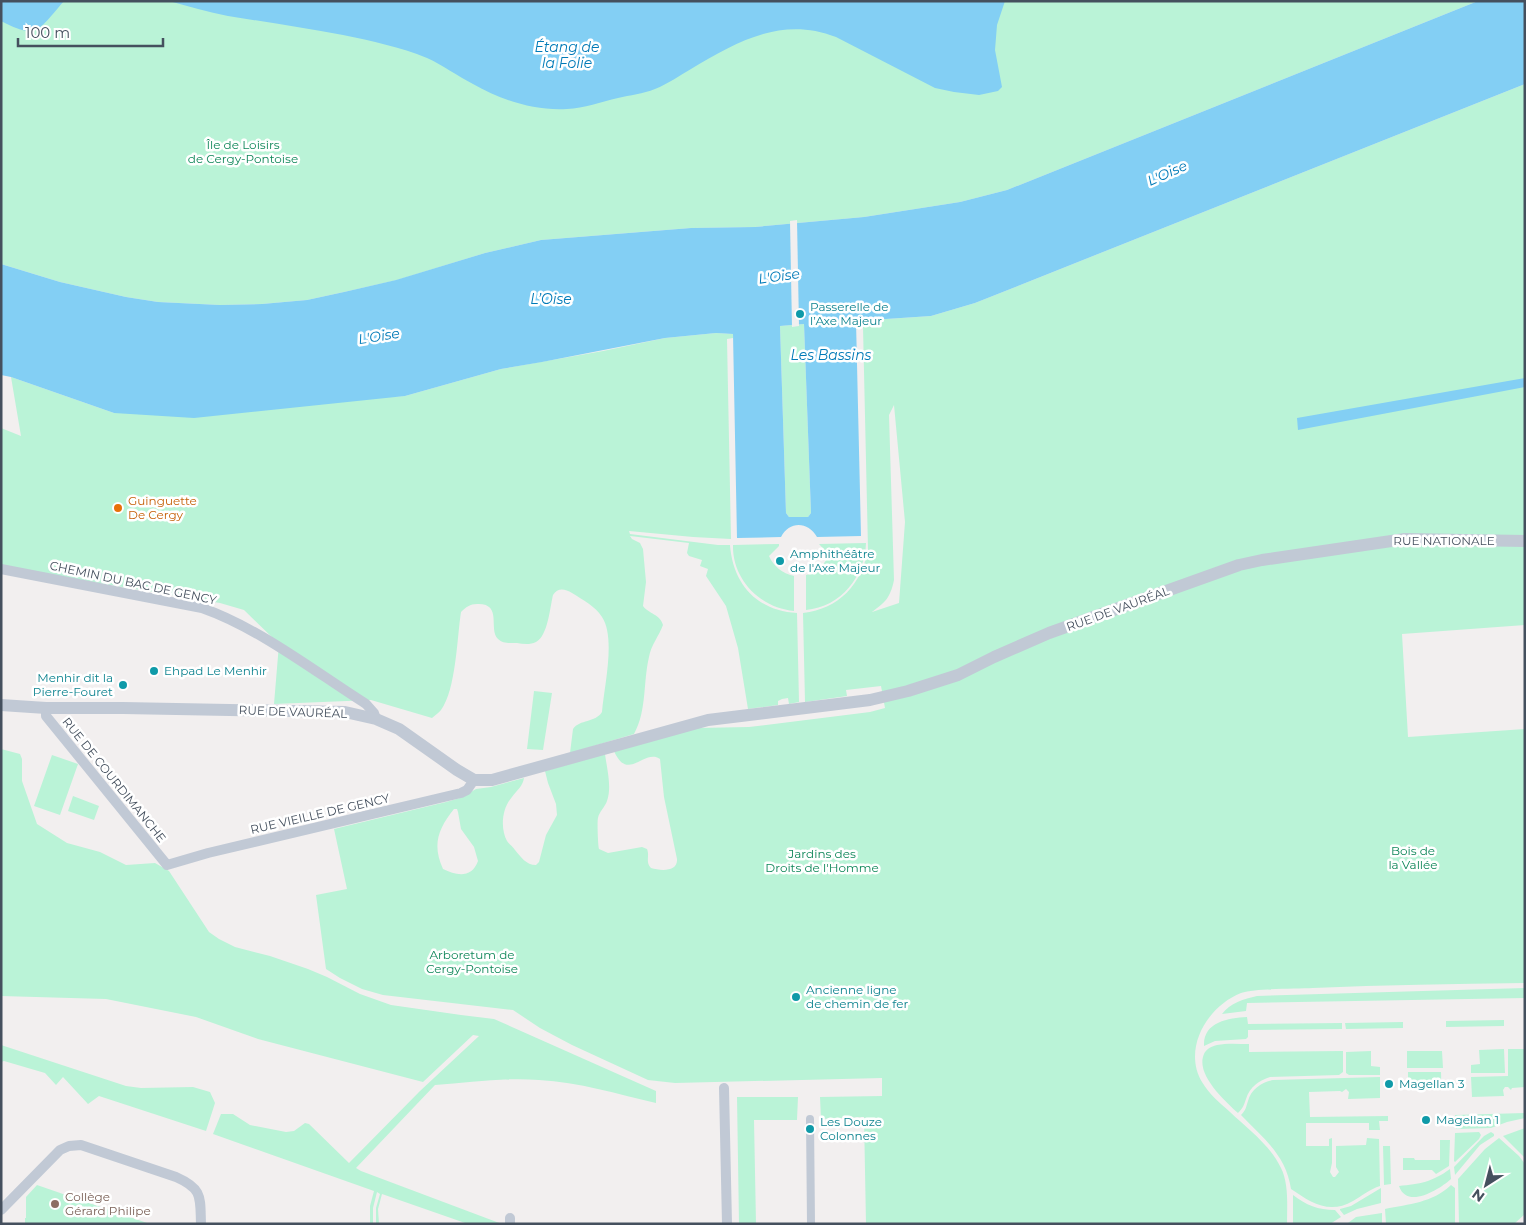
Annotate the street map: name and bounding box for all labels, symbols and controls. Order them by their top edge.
scale bar [18,15,162,47]
text: 100 m [25,23,70,42]
water label: Étang de la Folie [535,38,599,72]
park label: Île de Loisirs de Cergy-Pontoise [188,137,298,166]
water label: L'Oise [1144,156,1190,190]
water label: L'Oise [757,264,801,288]
water label: L’Oise [530,290,572,308]
place label: Passerelle de l’Axe Majeur [810,299,889,328]
marker: Passerelle de l’Axe Majeur [794,308,806,320]
water label: L'Oise [357,324,401,348]
water label: Les Bassins [791,346,872,364]
place label: Guinguette De Cergy [128,493,197,522]
marker: Guinguette De Cergy [112,502,124,514]
street label: RUE NATIONALE [1393,533,1495,548]
place label: Amphithéâtre de l'Axe Majeur [790,546,881,575]
marker: Amphithéâtre de l'Axe Majeur [774,555,786,567]
street label: CHEMIN DU BAC DE GENCY [48,557,218,608]
street label: RUE DE VAURÉAL [1064,583,1171,634]
place label: Ehpad Le Menhir [164,663,267,678]
marker: Ehpad Le Menhir [148,665,160,677]
place label: Menhir dit la Pierre-Fouret [33,670,113,699]
marker: Menhir dit la Pierre-Fouret [117,679,129,691]
street label: RUE DE VAURÉAL [238,702,348,721]
street label: RUE DE COURDIMANCHE [59,714,169,845]
street label: RUE VIEILLE DE GENCY [249,790,391,837]
park label: Bois de la Vallée [1388,843,1438,872]
park label: Jardins des Droits de l'Homme [765,846,879,875]
park label: Arboretum de Cergy‐Pontoise [426,947,518,976]
place label: Ancienne ligne de chemin de fer [806,982,909,1011]
marker: Ancienne ligne de chemin de fer [790,991,802,1003]
place label: Magellan 3 [1399,1076,1465,1091]
marker: Magellan 3 [1383,1078,1395,1090]
place label: Magellan 1 [1436,1112,1499,1127]
place label: Les Douze Colonnes [820,1114,882,1143]
marker: Magellan 1 [1420,1114,1432,1126]
marker: Les Douze Colonnes [804,1123,816,1135]
north arrow [1461,1160,1511,1210]
text: N [1468,1185,1488,1206]
place label: Collège Gérard Philipe [65,1189,151,1218]
marker: Collège Gérard Philipe [49,1198,61,1210]

